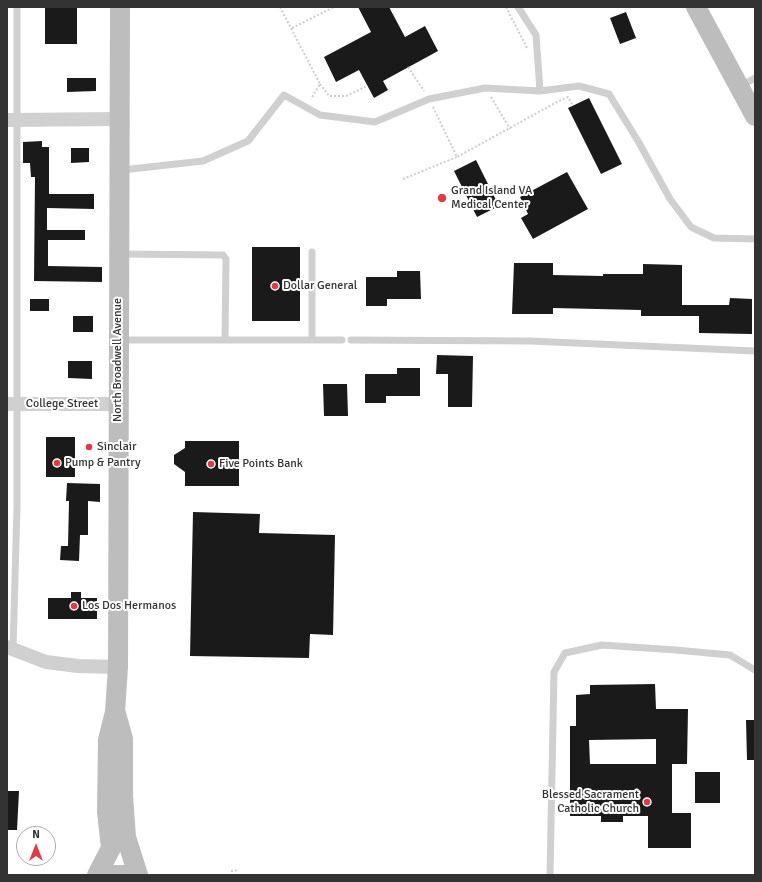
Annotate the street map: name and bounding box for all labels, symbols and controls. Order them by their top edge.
place label: Grand Island VA Medical Center [451,184,532,212]
marker: Grand Island VA Medical Center [436,192,448,204]
place label: Dollar General [283,279,357,293]
marker: Dollar General [270,281,280,291]
street label: North Broadwell Avenue [111,298,125,422]
street label: College Street [26,397,98,411]
place label: Sinclair [97,440,136,454]
marker: Sinclair [84,442,94,452]
place label: Pump & Pantry [65,456,141,470]
place label: Five Points Bank [219,457,303,471]
marker: Pump & Pantry [52,458,62,468]
marker: Five Points Bank [206,459,216,469]
place label: Los Dos Hermanos [82,599,176,613]
marker: Los Dos Hermanos [69,601,79,611]
place label: Blessed Sacrament Catholic Church [542,788,639,816]
marker: Blessed Sacrament Catholic Church [642,797,652,807]
north arrow [16,826,56,866]
text: N [32,828,40,841]

